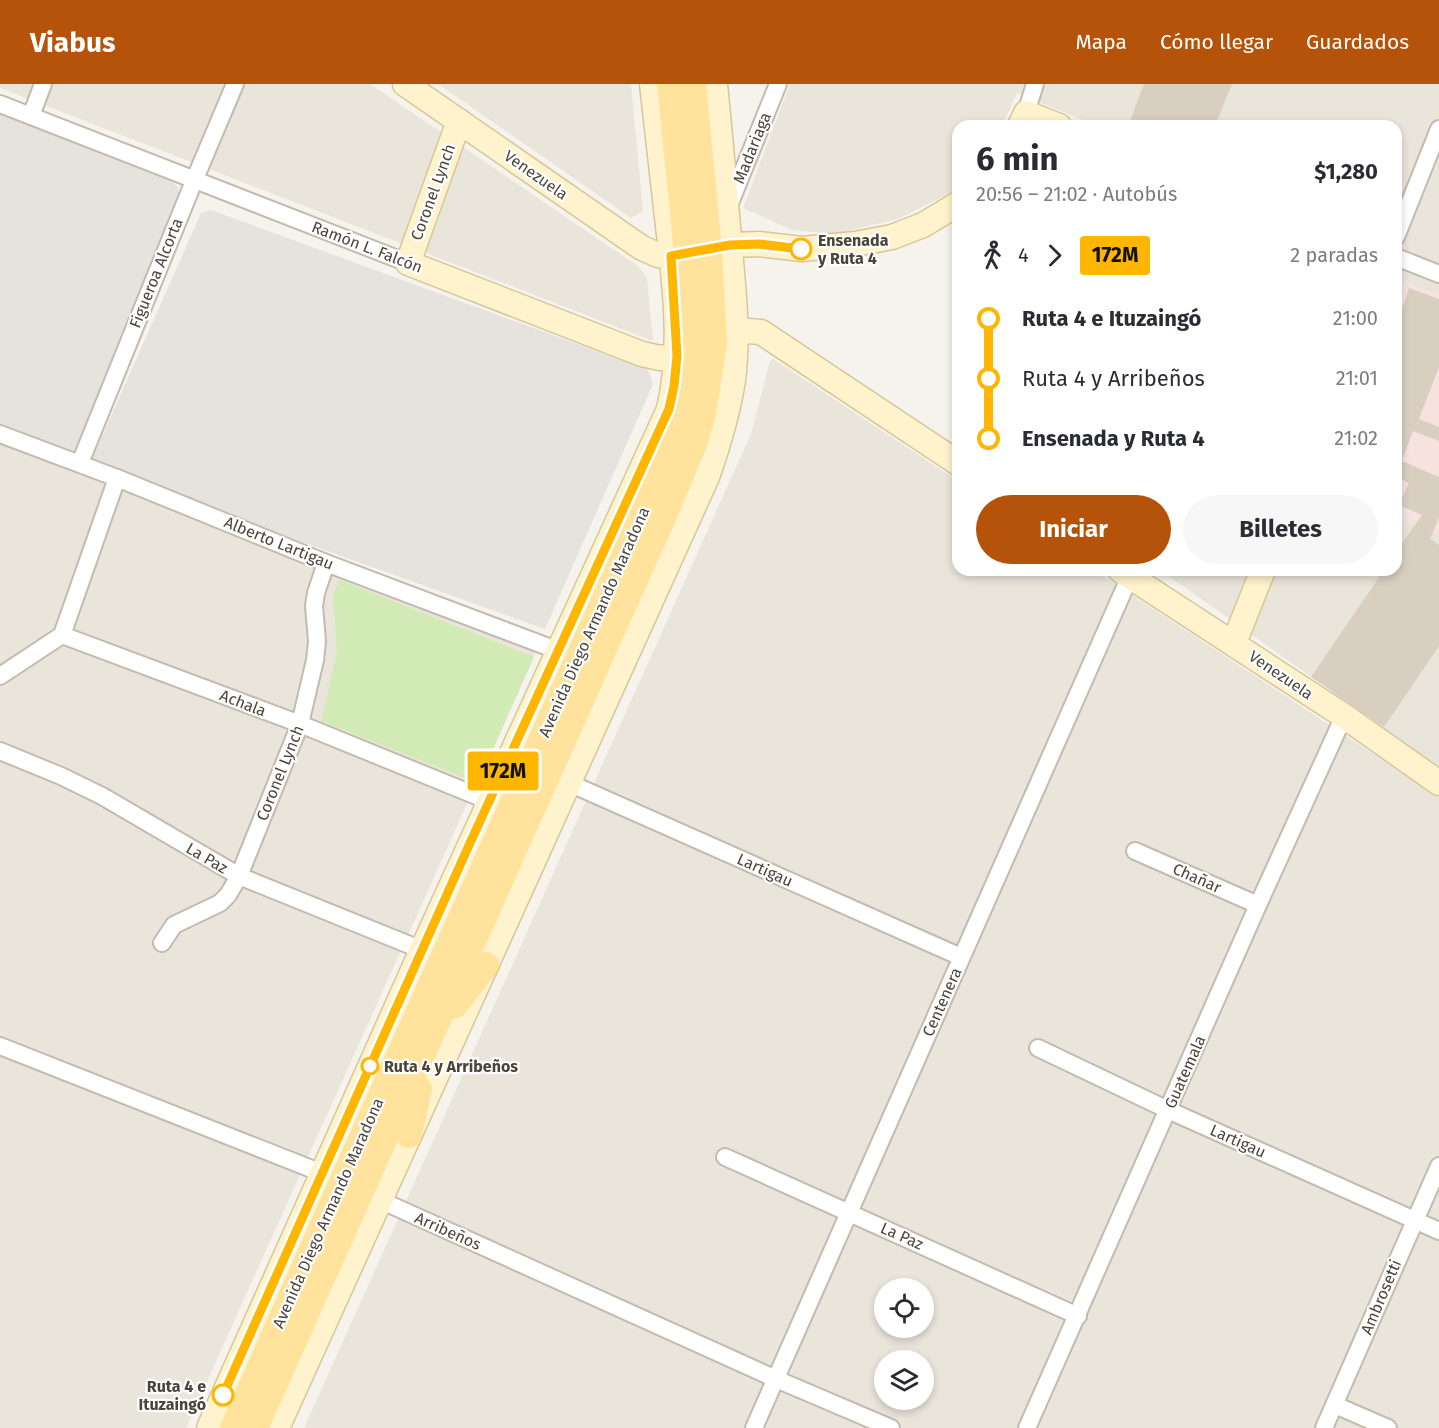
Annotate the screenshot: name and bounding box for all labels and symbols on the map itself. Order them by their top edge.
street label: Madariaga [729,109,775,187]
street label: Coronel Lynch [407,141,459,243]
street label: Venezuela [500,146,572,204]
street label: Figueroa Alcorta [125,215,187,331]
street label: Ramón L. Falcón [309,217,425,277]
place label: Ensenada y Ruta 4 [817,231,889,268]
marker: Ensenada y Ruta 4 [790,238,812,260]
street label: Avenida Diego Armando Maradona [534,504,654,740]
street label: Alberto Lartigau [221,512,337,574]
street label: Venezuela [1245,647,1317,703]
street label: Achala [217,686,269,720]
street label: Coronel Lynch [252,723,308,823]
line badge: 172M [461,752,545,790]
street label: La Paz [183,839,231,877]
street label: Lartigau [734,849,796,891]
street label: Chañar [1170,859,1225,897]
street label: Centenera [918,965,966,1039]
street label: Guatemala [1160,1033,1210,1111]
marker: Ruta 4 y Arribeños [361,1057,379,1075]
place label: Ruta 4 y Arribeños [384,1057,518,1076]
street label: Avenida Diego Armando Maradona [268,1095,388,1331]
street label: Lartigau [1207,1120,1269,1162]
street label: Arribeños [412,1208,484,1254]
street label: La Paz [878,1218,926,1254]
street label: Ambrosetti [1357,1257,1405,1337]
place label: Ruta 4 e Ituzaingó [139,1377,206,1414]
marker: Ruta 4 e Ituzaingó [212,1384,234,1406]

